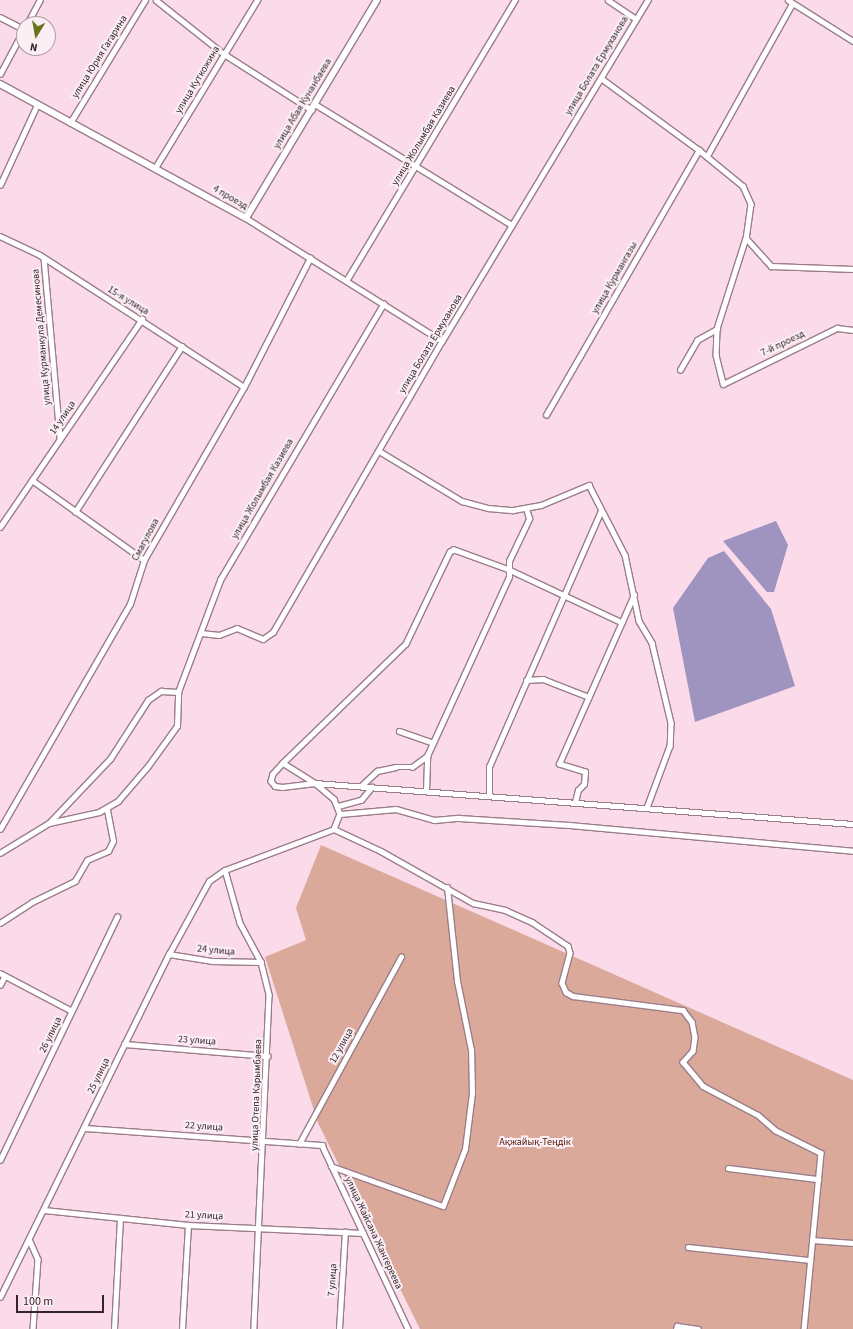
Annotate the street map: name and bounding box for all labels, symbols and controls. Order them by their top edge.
street label: улица Юрия Гагарина [70,13,130,101]
street label: улица Болата Ермуханова [563,14,631,118]
north arrow [16,16,56,56]
text: N [29,39,39,55]
street label: улица Куткожина [173,44,223,116]
street label: улица Абая Кунанбаева [271,57,335,151]
street label: улица Жолымбая Казиева [390,84,458,188]
street label: 4 проезд [210,183,250,213]
street label: улица Курмангазы [590,240,640,316]
street label: улица Курманкула Демесинова [30,268,54,406]
street label: 15-я улица [105,284,151,318]
street label: улица Болата Ермуханова [397,292,465,396]
street label: 7-й проезд [759,328,807,360]
street label: 14 улица [47,399,79,437]
street label: улица Жолымбая Казиева [229,437,297,541]
street label: Смагулова [130,517,162,563]
street label: 24 улица [196,943,236,959]
street label: 26 улица [37,1015,65,1055]
street label: 12 улица [328,1026,356,1066]
street label: 23 улица [178,1034,216,1048]
street label: улица Отепа Карымбаева [249,1039,265,1151]
street label: 25 улица [85,1056,113,1096]
street label: 22 улица [185,1120,223,1134]
park label: Ақжайық-Теңдік [499,1137,571,1149]
street label: улица Жайсана Жангереева [342,1175,404,1291]
street label: 21 улица [185,1209,223,1223]
street label: 7 улица [326,1263,340,1297]
scale bar [18,1287,106,1313]
text: 100 m [23,1293,53,1310]

